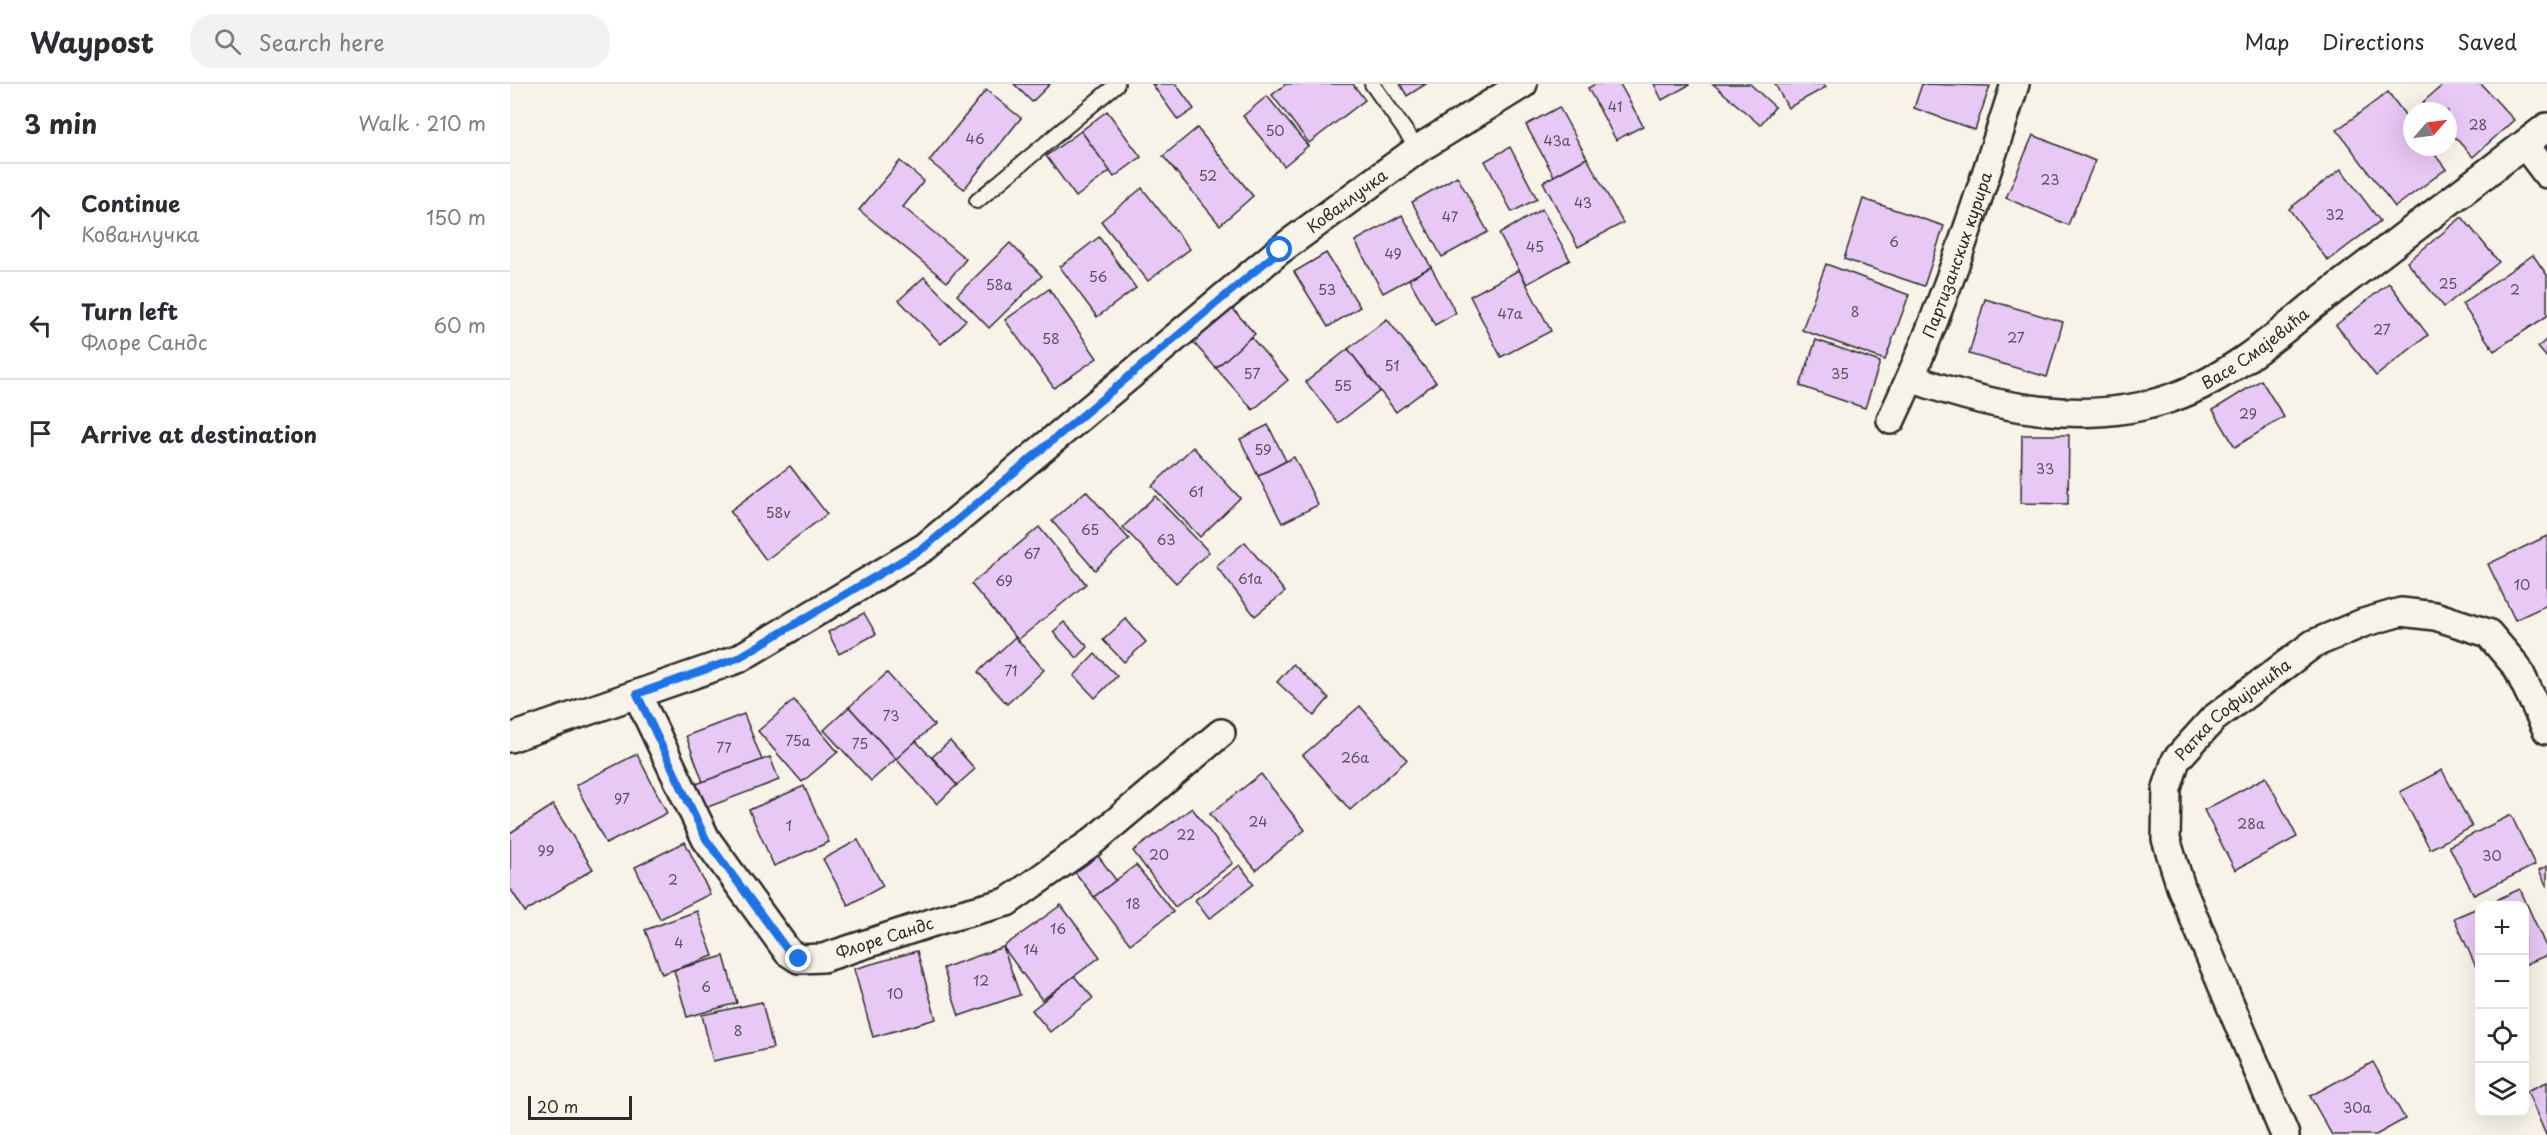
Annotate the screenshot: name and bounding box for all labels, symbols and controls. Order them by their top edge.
search box [190,14,610,68]
text: Waypost [30,20,154,63]
icon: search [211,25,244,58]
text: Search here [259,25,385,58]
text: Map [2244,25,2289,57]
text: Directions [2322,25,2424,57]
text: Saved [2457,25,2517,57]
house number: 41 [1608,96,1622,117]
north arrow [2403,102,2457,156]
text: 3 min [24,104,97,143]
text: Walk · 210 m [359,108,486,138]
house number: 28 [2469,114,2487,135]
house number: 50 [1265,120,1285,141]
house number: 46 [965,128,985,149]
house number: 43a [1544,130,1571,151]
street label: Кованлучка [1301,163,1392,238]
house number: 52 [1199,165,1217,186]
street label: Партизанских курира [1915,168,1997,341]
house number: 23 [2041,169,2059,190]
text: Continue [81,186,180,219]
house number: 43 [1574,192,1592,213]
icon: ahead [24,201,57,234]
text: 150 m [426,202,486,232]
house number: 32 [2326,204,2344,225]
house number: 47 [1442,206,1459,227]
text: Кованлучка [81,219,199,249]
house number: 6 [1889,231,1899,252]
route start [1266,236,1292,262]
house number: 45 [1526,236,1544,257]
house number: 49 [1384,243,1402,264]
house number: 56 [1089,266,1108,287]
house number: 25 [2439,273,2457,294]
house number: 58a [986,274,1012,295]
house number: 53 [1318,279,1336,300]
house number: 2 [2510,279,2520,300]
text: Turn left [81,294,178,327]
house number: 8 [1851,301,1859,322]
street label: Васе Смајевића [2197,301,2314,394]
house number: 47a [1497,303,1523,324]
icon: left [24,309,57,342]
text: 60 m [434,310,486,340]
house number: 27 [2373,319,2391,340]
text: Флоре Сандс [81,327,207,357]
house number: 27 [2007,327,2025,348]
house number: 58 [1042,328,1060,349]
house number: 51 [1385,355,1399,376]
house number: 57 [1244,363,1260,384]
house number: 35 [1831,363,1849,384]
house number: 55 [1334,375,1352,396]
house number: 29 [2239,403,2257,424]
icon: arrive [24,417,57,450]
text: Arrive at destination [81,417,317,450]
house number: 59 [1254,439,1272,460]
house number: 33 [2036,458,2054,479]
house number: 61 [1188,481,1204,502]
house number: 58v [765,502,791,523]
house number: 65 [1081,519,1099,540]
house number: 63 [1157,529,1175,550]
house number: 67 [1023,543,1041,564]
house number: 61a [1238,568,1262,589]
house number: 69 [995,570,1013,591]
house number: 10 [2514,574,2530,595]
street label: Ратка Софијанића [2168,652,2295,765]
house number: 71 [1004,660,1018,681]
house number: 73 [883,705,899,726]
house number: 75a [786,730,811,751]
house number: 75 [852,733,868,754]
house number: 77 [716,737,732,758]
house number: 26a [1341,747,1369,768]
house number: 97 [614,788,630,809]
house number: 24 [1249,811,1267,832]
house number: 28a [2237,813,2265,834]
house number: 1 [786,815,792,836]
house number: 22 [1177,824,1195,845]
house number: 99 [537,840,555,861]
house number: 20 [1149,844,1169,865]
house number: 30 [2482,845,2502,866]
house number: 2 [668,869,678,890]
house number: 18 [1125,893,1141,914]
map controls [2475,901,2529,1117]
button: + [2475,901,2529,955]
street label: Флоре Сандс [832,910,936,964]
house number: 16 [1050,918,1066,939]
house number: 4 [674,932,684,953]
house number: 14 [1023,939,1039,960]
route end [785,945,811,971]
button: − [2475,955,2529,1009]
house number: 12 [973,970,989,991]
house number: 6 [701,976,711,997]
house number: 10 [887,983,903,1004]
button: locate [2475,1009,2529,1063]
house number: 8 [734,1020,742,1041]
button: layers [2475,1063,2529,1117]
scale bar [528,1093,632,1120]
text: 20 m [537,1094,578,1118]
house number: 30a [2343,1097,2371,1118]

